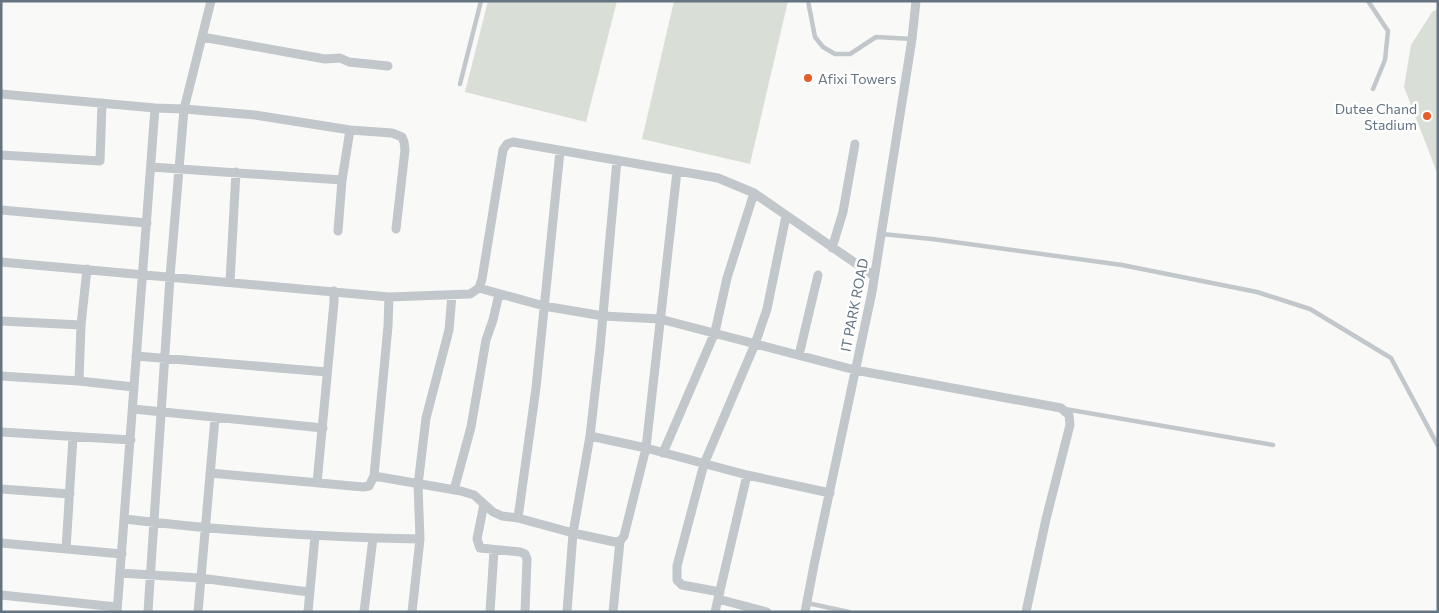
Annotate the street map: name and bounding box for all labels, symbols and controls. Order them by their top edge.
place label: Afixi Towers [818,70,896,87]
marker: Afixi Towers [802,72,814,84]
place label: Dutee Chand Stadium [1335,100,1417,133]
marker: Dutee Chand Stadium [1421,110,1433,122]
street label: IT PARK ROAD [837,257,871,353]

